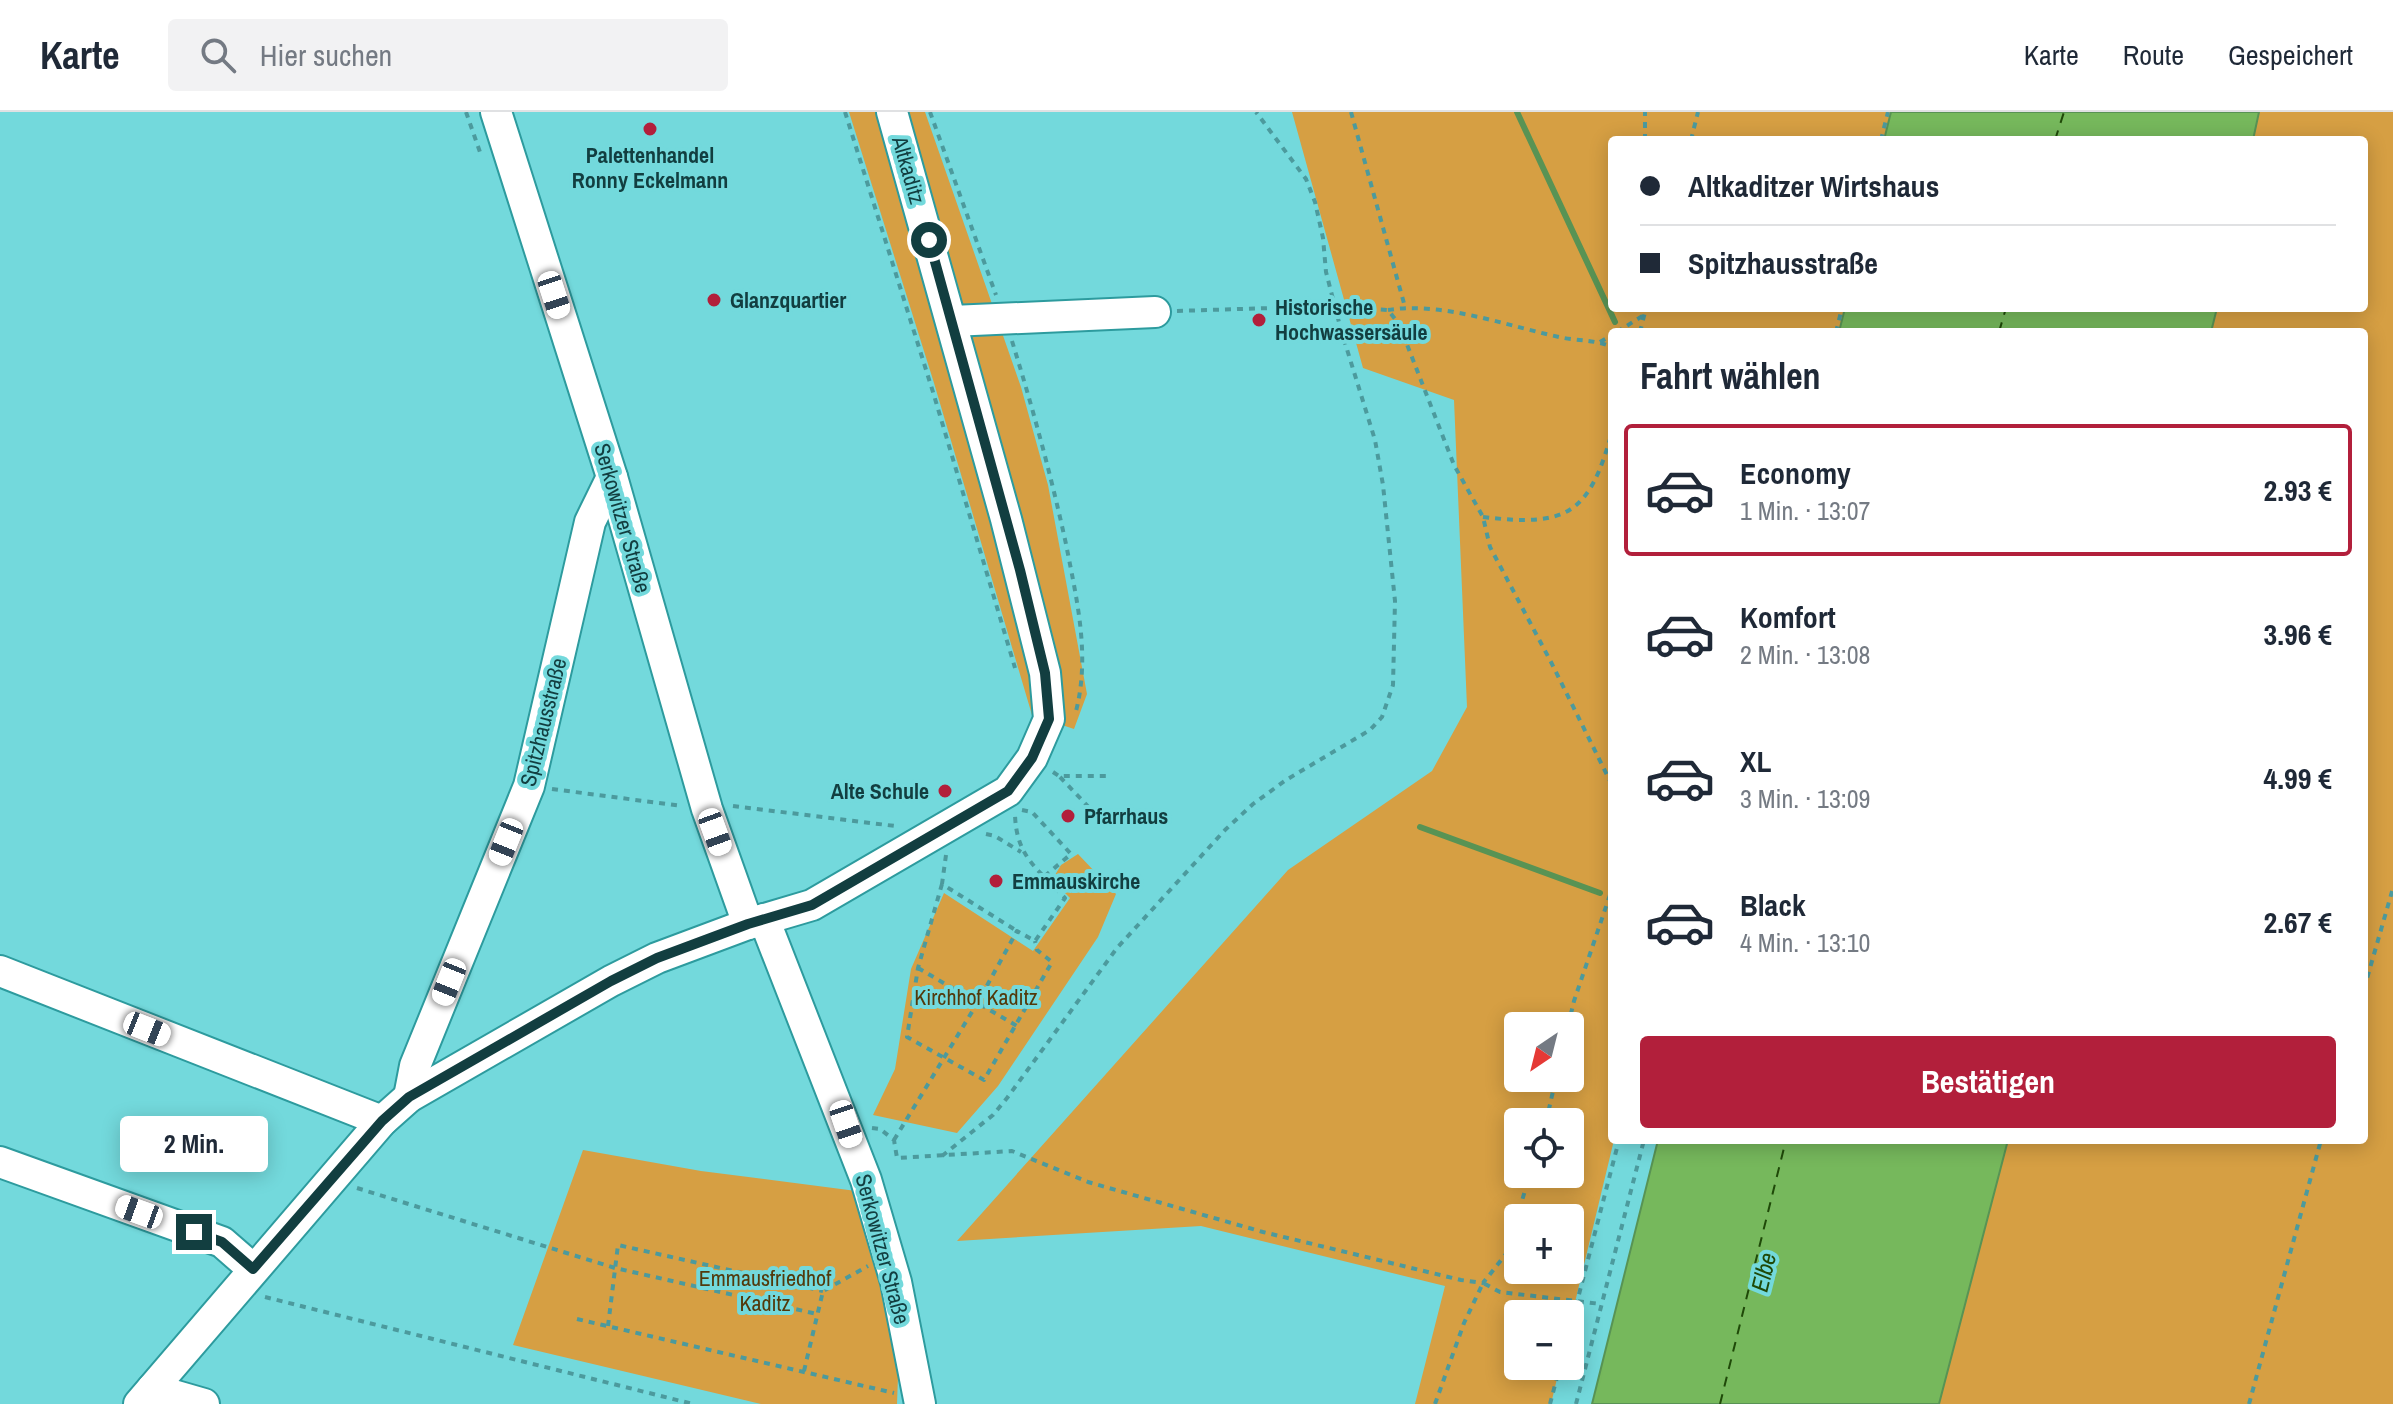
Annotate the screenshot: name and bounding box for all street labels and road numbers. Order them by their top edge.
street label: Altkaditz [885,132,933,207]
street label: Serkowitzer Straße [587,440,659,596]
street label: Spitzhausstraße [513,655,573,789]
street label: Serkowitzer Straße [849,1171,917,1327]

